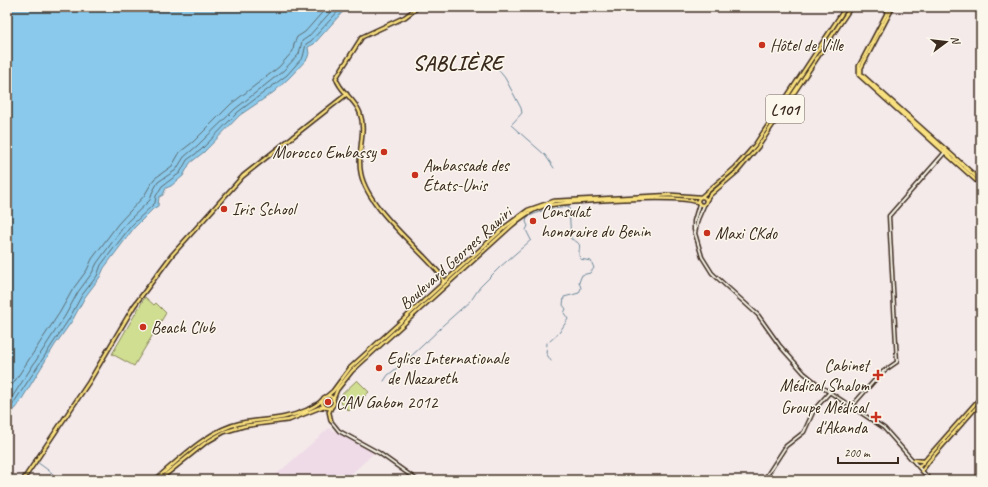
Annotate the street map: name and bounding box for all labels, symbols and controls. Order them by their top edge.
north arrow [926,22,966,62]
text: N [948,34,964,47]
place label: Hôtel de Ville [770,35,844,56]
marker: Hôtel de Ville [757,40,767,50]
district label: SABLIÈRE [413,50,505,76]
road number: L101 [766,95,804,123]
place label: Morocco Embassy [272,142,377,163]
marker: Morocco Embassy [379,147,389,157]
place label: Ambassade des États-Unis [423,155,511,196]
marker: Ambassade des États-Unis [410,170,420,180]
place label: Iris School [232,199,298,220]
street label: Boulevard Georges Rawiri [395,201,517,314]
place label: Consulat honoraire du Benin [541,201,652,242]
marker: Iris School [219,204,229,214]
marker: Consulat honoraire du Benin [528,216,538,226]
place label: Maxi CKdo [715,223,778,244]
marker: Maxi CKdo [702,228,712,238]
place label: Beach Club [151,317,216,338]
marker: Beach Club [138,322,148,332]
place label: Eglise Internationale de Nazareth [387,348,510,389]
place label: Cabinet Médical Shalom [780,355,871,396]
marker: Eglise Internationale de Nazareth [374,363,384,373]
marker: Cabinet Médical Shalom [872,369,884,381]
place label: CAN Gabon 2012 [336,392,439,413]
marker: CAN Gabon 2012 [323,397,333,407]
place label: Groupe Médical d'Akanda [781,397,870,438]
marker: Groupe Médical d'Akanda [870,411,882,423]
scale bar [838,439,898,465]
text: 200 m [844,445,871,461]

